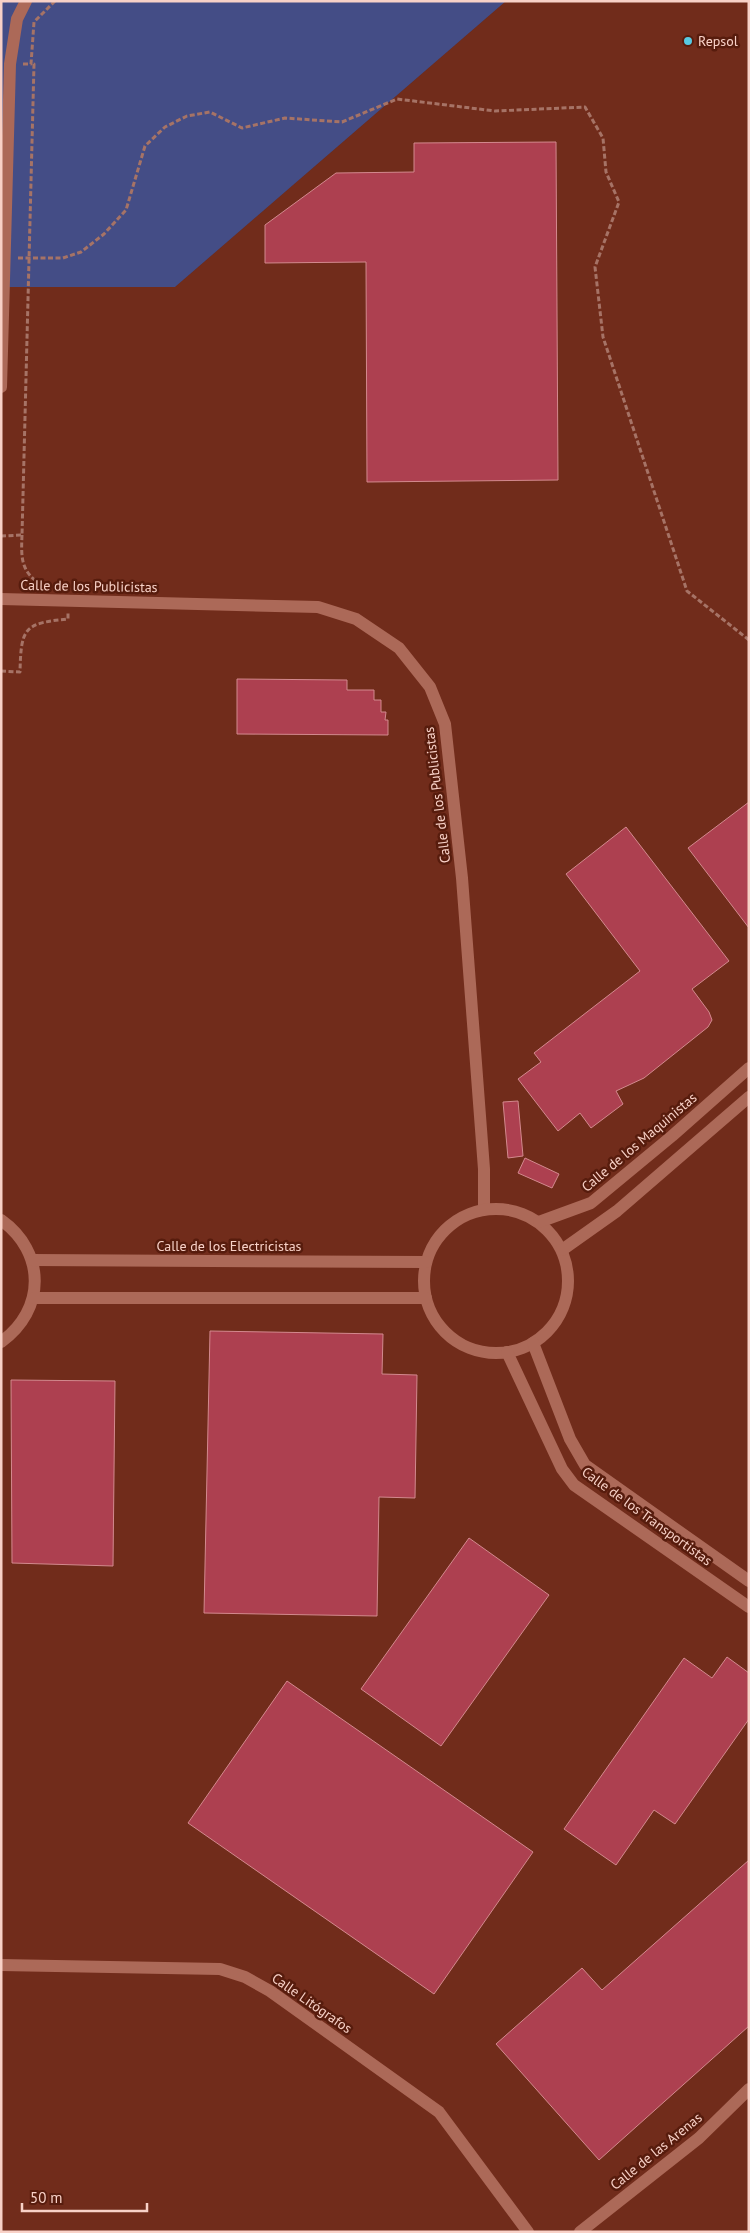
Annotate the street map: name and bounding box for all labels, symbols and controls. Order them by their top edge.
place label: Repsol [698,32,738,50]
marker: Repsol [682,35,694,47]
street label: Calle de los Publicistas [20,576,158,596]
street label: Calle de los Publicistas [420,726,454,864]
street label: Calle de los Maquinistas [578,1088,700,1196]
street label: Calle de los Electricistas [157,1237,302,1255]
street label: Calle de los Transportistas [578,1463,716,1569]
street label: Calle Litógrafos [268,1969,356,2037]
street label: Calle de las Arenas [606,2108,706,2194]
scale bar [22,2180,148,2212]
text: 50 m [30,2188,63,2207]

